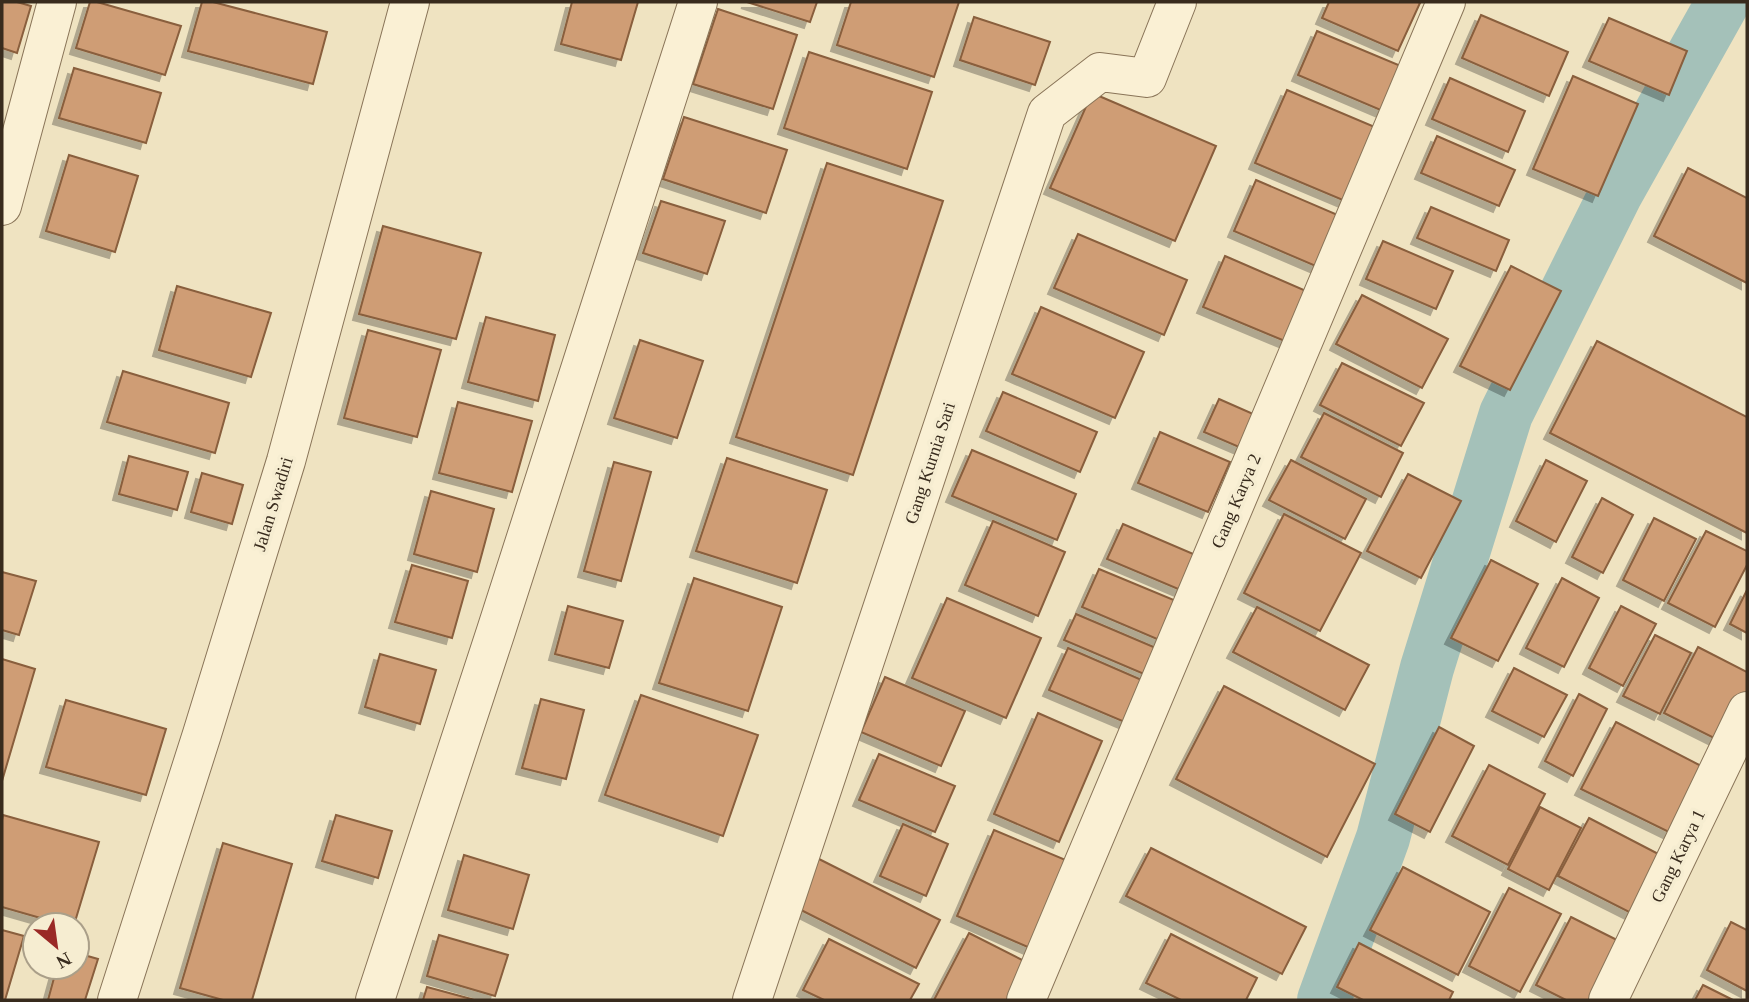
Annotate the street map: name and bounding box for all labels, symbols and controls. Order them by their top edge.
street label: Gang Kurnia Sari [901,400,959,526]
street label: Gang Karya 2 [1207,451,1265,551]
street label: Jalan Swadiri [249,454,297,554]
street label: Gang Karya 1 [1647,806,1709,906]
north arrow [21,911,91,981]
text: N [53,948,75,973]

